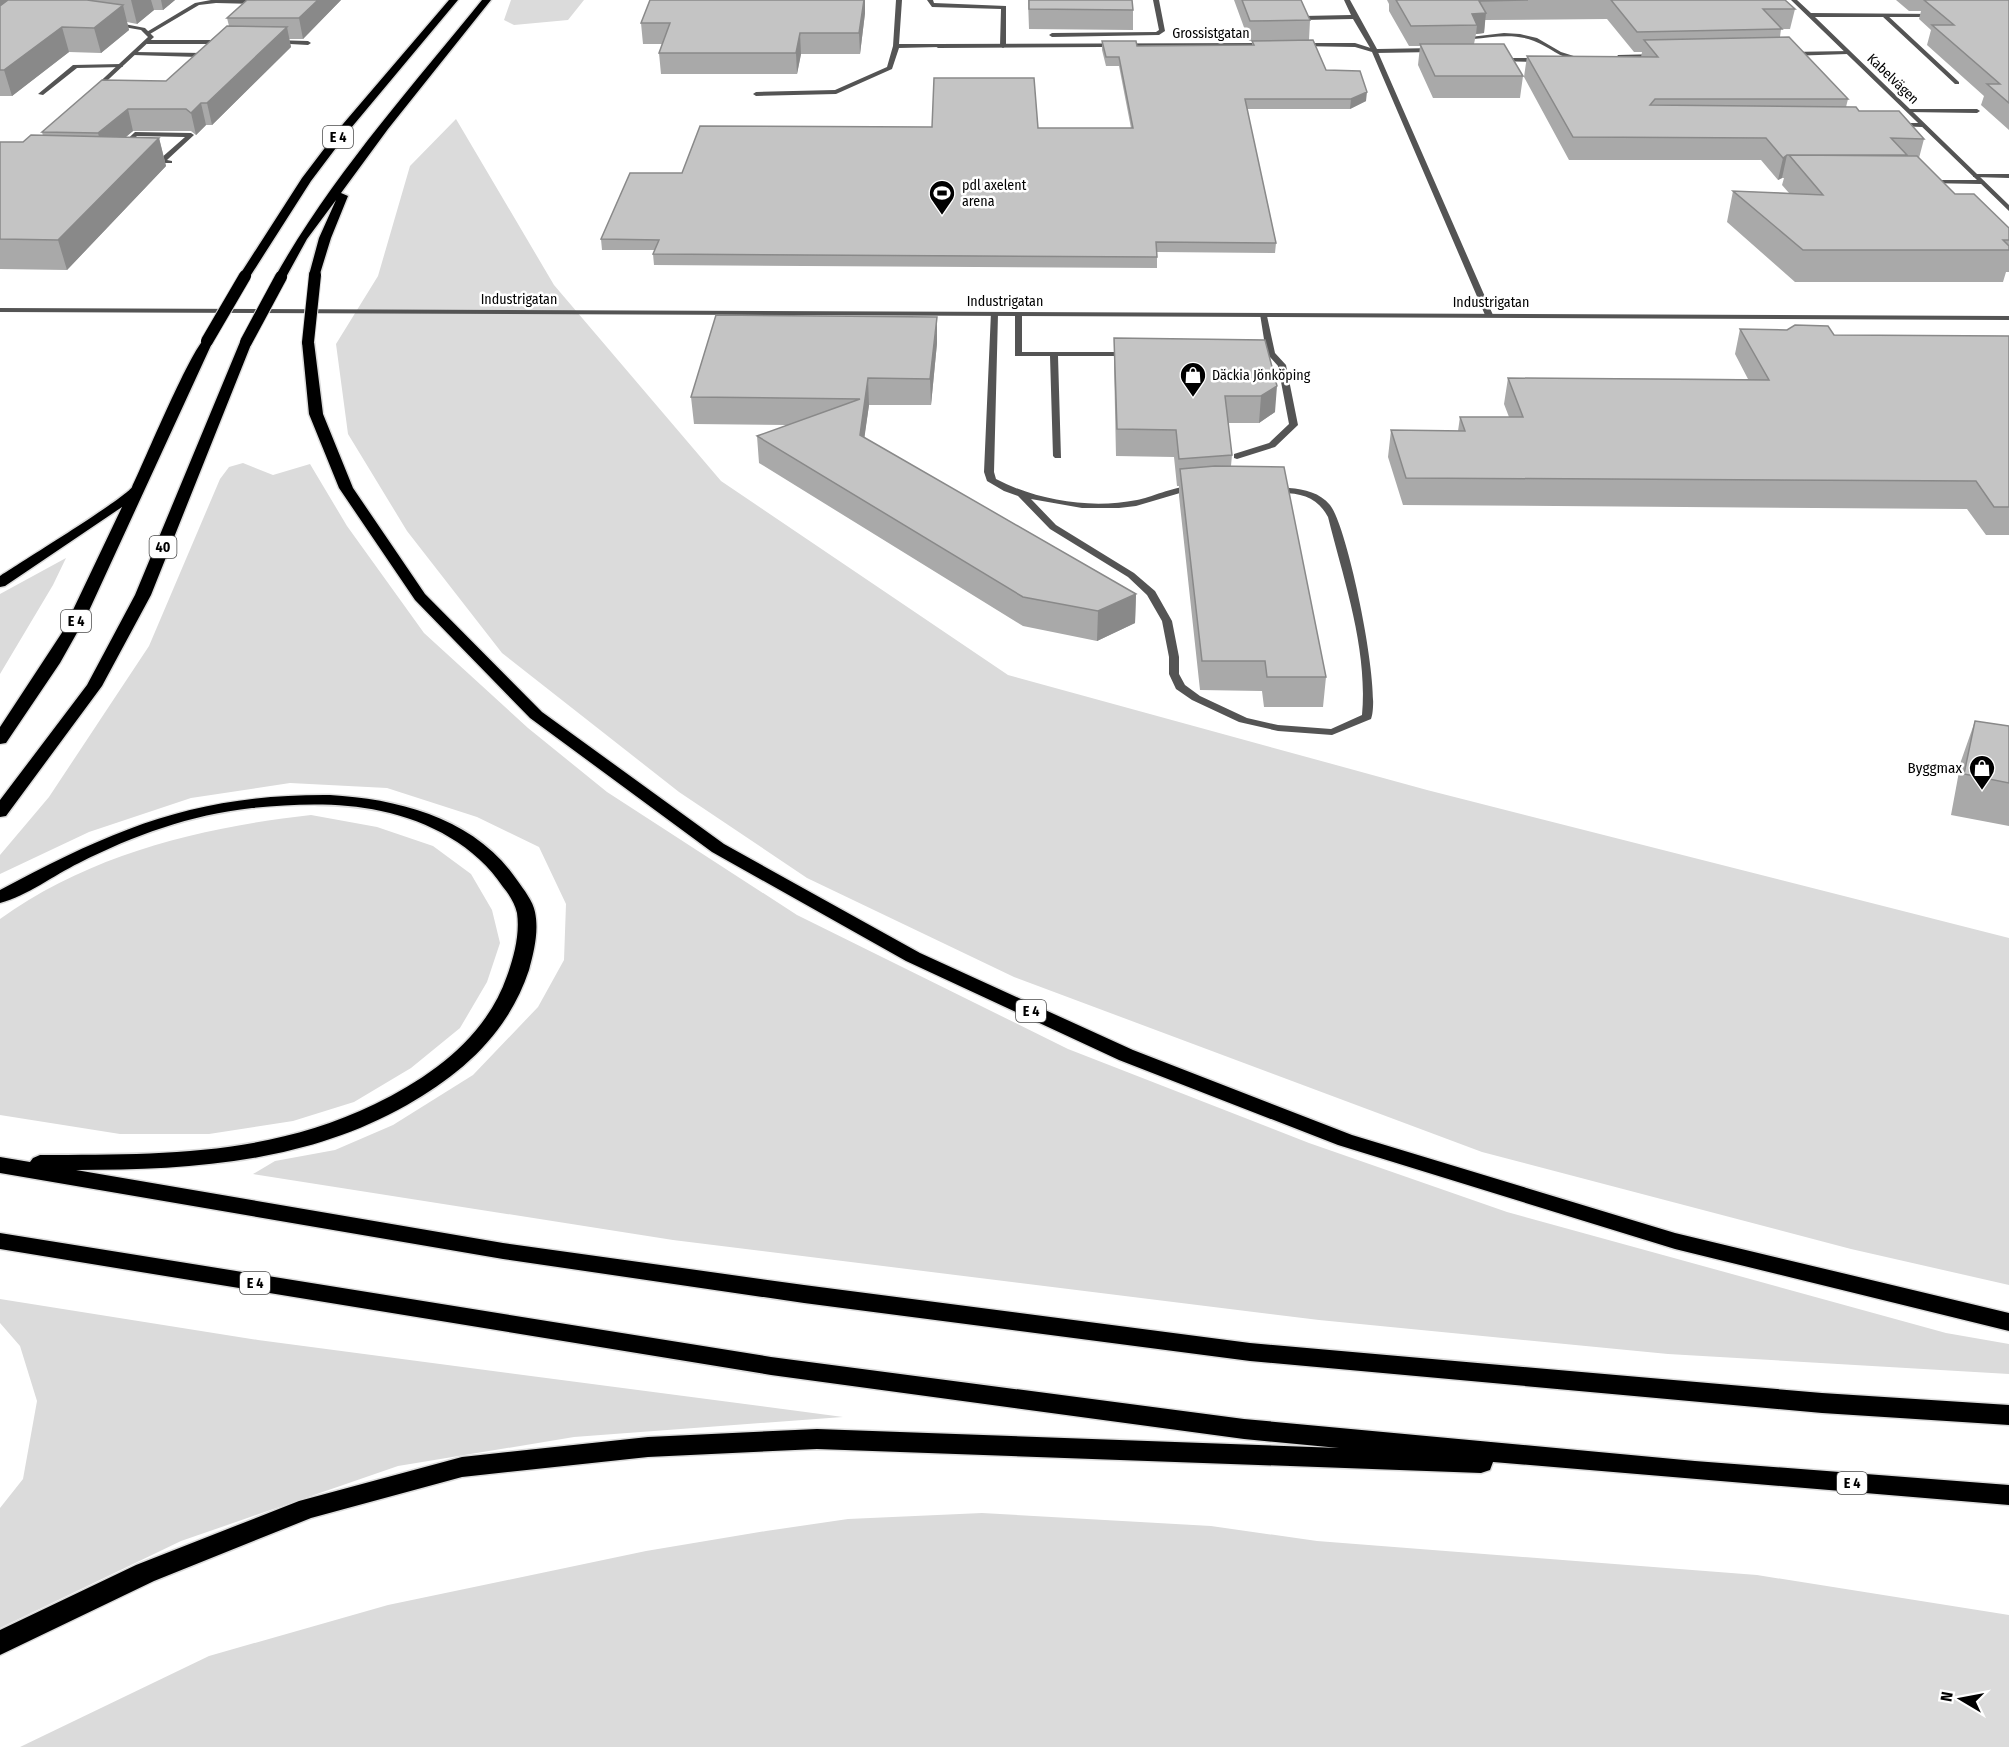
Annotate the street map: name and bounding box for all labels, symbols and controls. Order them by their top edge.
street label: Grossistgatan [1172,25,1250,42]
street label: Kabelvägen [1864,50,1922,108]
road number: E 4 [323,126,353,148]
place label: pdl axelent arena [962,177,1027,210]
sports icon: pdl axelent arena [927,178,957,216]
street label: Industrigatan [481,291,557,308]
street label: Industrigatan [967,293,1043,310]
street label: Industrigatan [1453,294,1529,311]
shop icon: Däckia Jönköping [1178,360,1208,398]
place label: Däckia Jönköping [1212,367,1311,384]
road number: 40 [150,536,176,558]
road number: E 4 [61,610,91,632]
shop icon: Byggmax [1967,753,1997,791]
place label: Byggmax [1908,759,1962,777]
road number: E 4 [1016,1000,1046,1022]
road number: E 4 [240,1272,270,1294]
road number: E 4 [1837,1472,1867,1494]
north arrow [1931,1669,1991,1729]
text: N [1937,1690,1957,1703]

